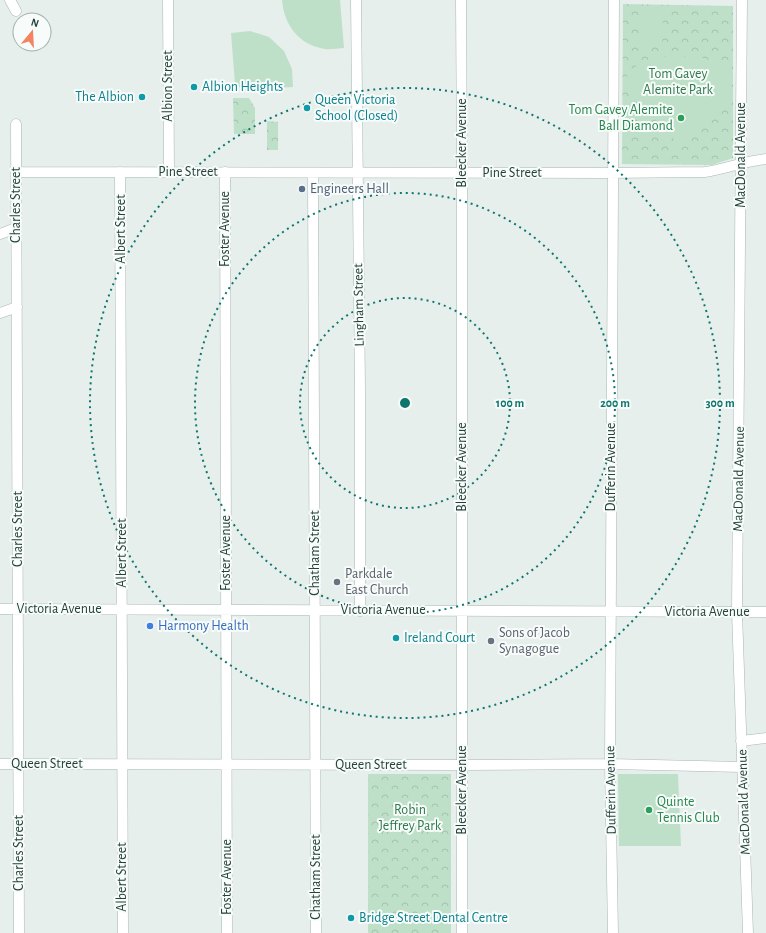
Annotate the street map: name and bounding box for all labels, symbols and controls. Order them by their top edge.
north arrow [12,12,52,52]
text: N [30,17,40,29]
street label: Albion Street [161,50,175,122]
park label: Tom Gavey Alemite Park [643,67,714,97]
place label: Albion Heights [202,80,283,94]
marker: Albion Heights [189,82,199,92]
place label: The Albion [75,90,134,104]
marker: The Albion [137,92,147,102]
place label: Queen Victoria School (Closed) [315,93,398,123]
street label: Bleecker Avenue [455,98,469,188]
street label: MacDonald Avenue [734,102,748,208]
marker: Queen Victoria School (Closed) [302,103,312,113]
place label: Tom Gavey Alemite Ball Diamond [568,103,673,133]
marker: Tom Gavey Alemite Ball Diamond [676,113,686,123]
street label: Pine Street [158,165,218,179]
street label: Pine Street [482,166,542,180]
street label: Charles Street [9,167,23,243]
place label: Engineers Hall [310,182,389,196]
marker: Engineers Hall [297,184,307,194]
street label: Foster Avenue [218,191,232,267]
street label: Albert Street [114,194,128,264]
street label: Lingham Street [351,263,367,347]
centre of rings [398,396,412,410]
text: 100 m [496,397,524,409]
text: 200 m [600,397,630,409]
text: 300 m [705,397,735,409]
street label: Bleecker Avenue [455,422,469,512]
street label: Dufferin Avenue [604,423,618,511]
street label: MacDonald Avenue [731,426,747,532]
street label: Charles Street [11,491,25,567]
street label: Chatham Street [308,510,322,596]
street label: Foster Avenue [219,515,233,591]
street label: Albert Street [115,518,129,588]
place label: Parkdale East Church [345,567,409,597]
marker: Parkdale East Church [332,577,342,587]
street label: Victoria Avenue [16,602,102,616]
street label: Victoria Avenue [340,603,426,617]
street label: Victoria Avenue [664,605,750,619]
place label: Harmony Health [158,619,249,633]
marker: Harmony Health [145,621,155,631]
place label: Sons of Jacob Synagogue [499,626,570,656]
place label: Ireland Court [404,631,476,645]
marker: Ireland Court [391,633,401,643]
marker: Sons of Jacob Synagogue [486,636,496,646]
street label: Bleecker Avenue [455,745,469,835]
street label: Dufferin Avenue [603,745,619,835]
street label: MacDonald Avenue [735,749,753,855]
street label: Queen Street [11,757,83,771]
street label: Queen Street [335,758,407,772]
place label: Quinte Tennis Club [657,795,720,825]
park label: Robin Jeffrey Park [379,803,442,833]
marker: Quinte Tennis Club [644,805,654,815]
street label: Charles Street [12,815,26,891]
street label: Chatham Street [309,834,323,920]
street label: Foster Avenue [220,839,234,915]
street label: Albert Street [115,842,129,912]
place label: Bridge Street Dental Centre [359,911,508,925]
marker: Bridge Street Dental Centre [346,913,356,923]

